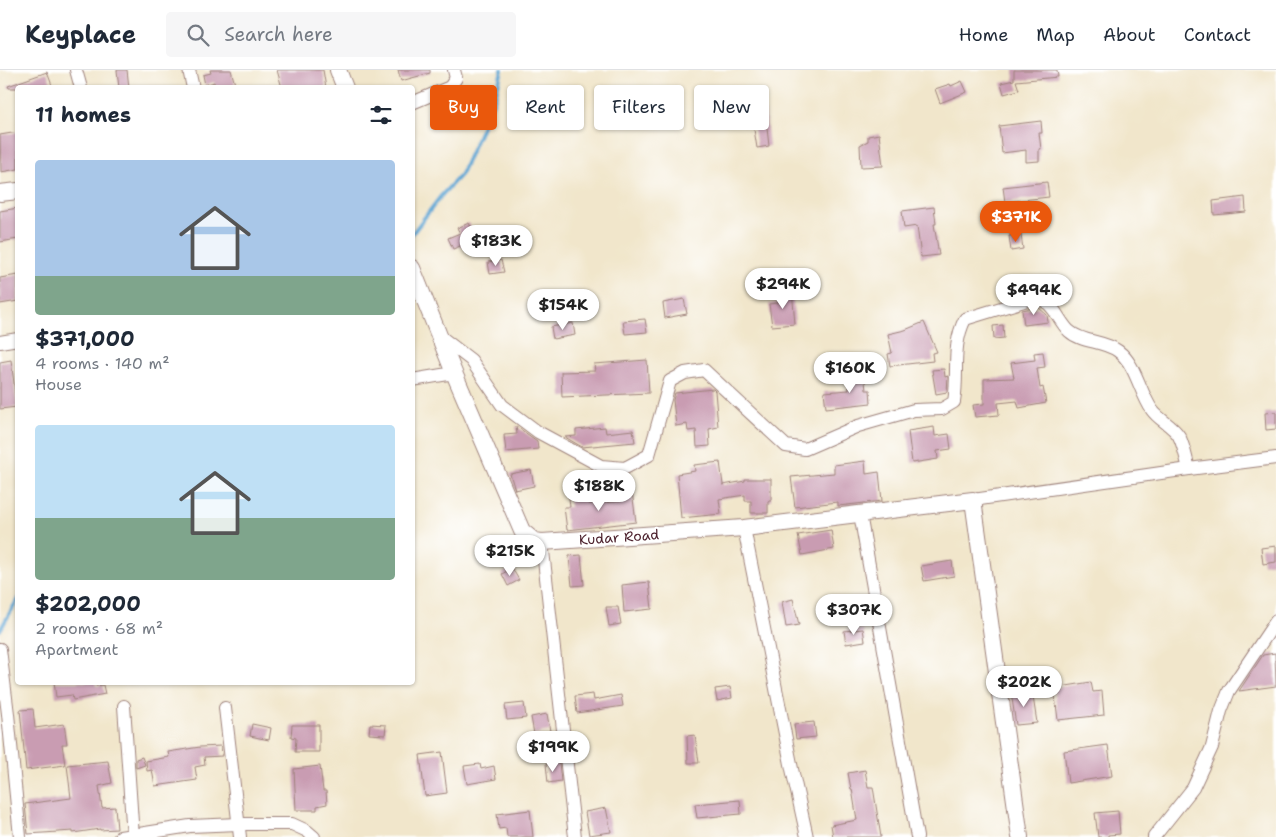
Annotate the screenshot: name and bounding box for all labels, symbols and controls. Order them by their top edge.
search box [166,12,516,57]
text: Keyplace [25,19,136,51]
icon: search [184,21,212,49]
text: Search here [224,22,333,47]
text: Home [959,23,1008,47]
text: Map [1036,23,1075,47]
text: About [1103,23,1156,47]
text: Contact [1184,23,1251,47]
chip: Buy [430,85,497,130]
chip: Rent [507,85,584,130]
chip: Filters [594,85,684,130]
chip: New [694,85,769,130]
text: 11 homes [35,101,131,129]
icon: filters [367,101,395,129]
icon: home [170,193,260,283]
pin: $371K [981,200,1051,243]
text: $371K [991,206,1041,227]
pin: $183K [461,224,531,267]
text: $183K [471,230,521,251]
pin: $294K [748,268,818,310]
text: $294K [756,273,810,294]
pin: $494K [999,274,1069,316]
text: $494K [1007,279,1061,300]
pin: $154K [528,288,598,331]
text: $154K [538,294,588,315]
text: $371,000 [35,325,135,353]
pin: $160K [815,352,885,394]
text: 4 rooms · 140 m² [35,353,170,374]
text: $160K [825,357,875,378]
text: House [35,374,82,395]
icon: home [170,458,260,548]
pin: $188K [564,470,634,512]
text: $188K [573,475,625,496]
street label: Kudar Road [578,525,660,549]
pin: $215K [475,534,545,577]
text: $215K [485,540,535,561]
text: $202,000 [35,590,141,618]
pin: $307K [819,594,889,636]
text: $307K [827,599,881,620]
text: 2 rooms · 68 m² [35,618,163,639]
text: Apartment [35,639,118,660]
pin: $202K [989,666,1059,708]
text: $202K [997,671,1051,692]
pin: $199K [518,730,588,773]
text: $199K [528,736,578,757]

